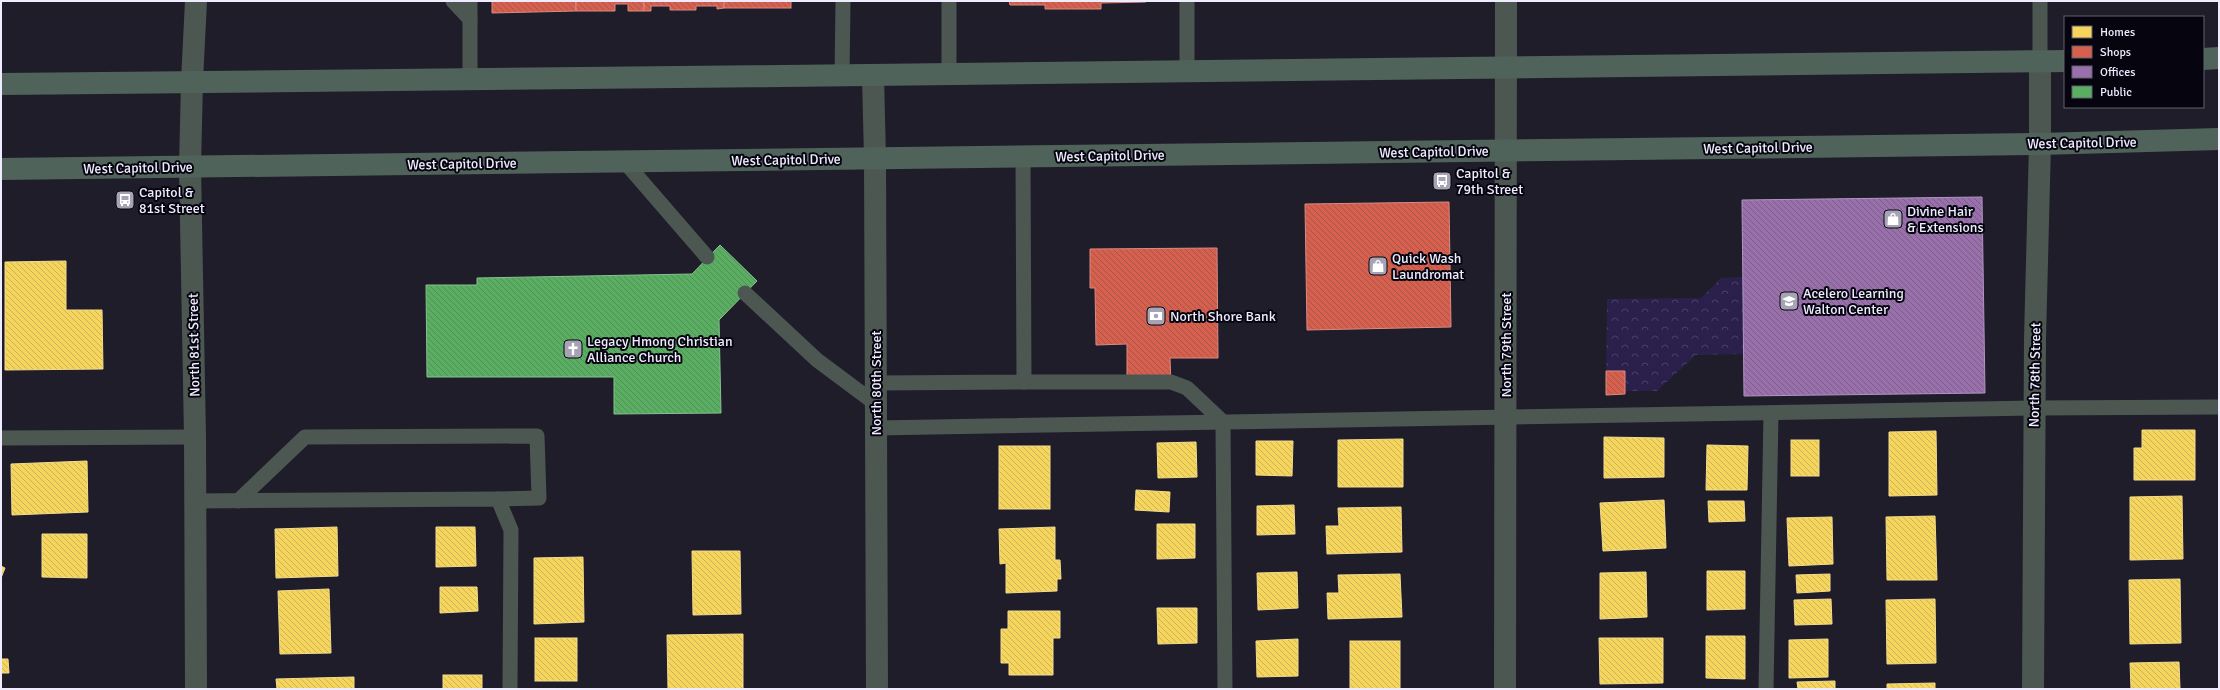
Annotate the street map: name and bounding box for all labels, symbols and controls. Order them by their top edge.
legend [2064,16,2204,108]
text: Homes [2100,25,2135,40]
text: Shops [2100,45,2131,60]
text: Offices [2100,65,2135,80]
text: Public [2100,85,2132,100]
street label: West Capitol Drive [2027,134,2137,152]
street label: West Capitol Drive [1703,139,1813,157]
street label: West Capitol Drive [1379,143,1489,161]
street label: West Capitol Drive [1055,147,1165,165]
street label: West Capitol Drive [731,151,841,169]
street label: West Capitol Drive [407,155,517,173]
street label: West Capitol Drive [83,159,193,177]
place label: Capitol & 79th Street [1456,165,1523,198]
bus stop icon: Capitol & 79th Street [1431,170,1453,192]
place label: Capitol & 81st Street [139,184,205,217]
bus stop icon: Capitol & 81st Street [114,189,136,211]
place label: Divine Hair & Extensions [1907,203,1984,236]
shop icon: Divine Hair & Extensions [1882,208,1904,230]
place label: Quick Wash Laundromat [1392,250,1464,283]
shop icon: Quick Wash Laundromat [1367,255,1389,277]
place label: Acelero Learning Walton Center [1803,285,1904,318]
school or university icon: Acelero Learning Walton Center [1778,290,1800,312]
street label: North 79th Street [1498,292,1515,398]
street label: North 81st Street [185,293,203,397]
bank icon: North Shore Bank [1145,305,1167,327]
place label: North Shore Bank [1170,308,1276,325]
street label: North 78th Street [2026,322,2044,428]
street label: North 80th Street [868,330,885,436]
place label: Legacy Hmong Christian Alliance Church [587,333,733,366]
church icon: Legacy Hmong Christian Alliance Church [562,338,584,360]

